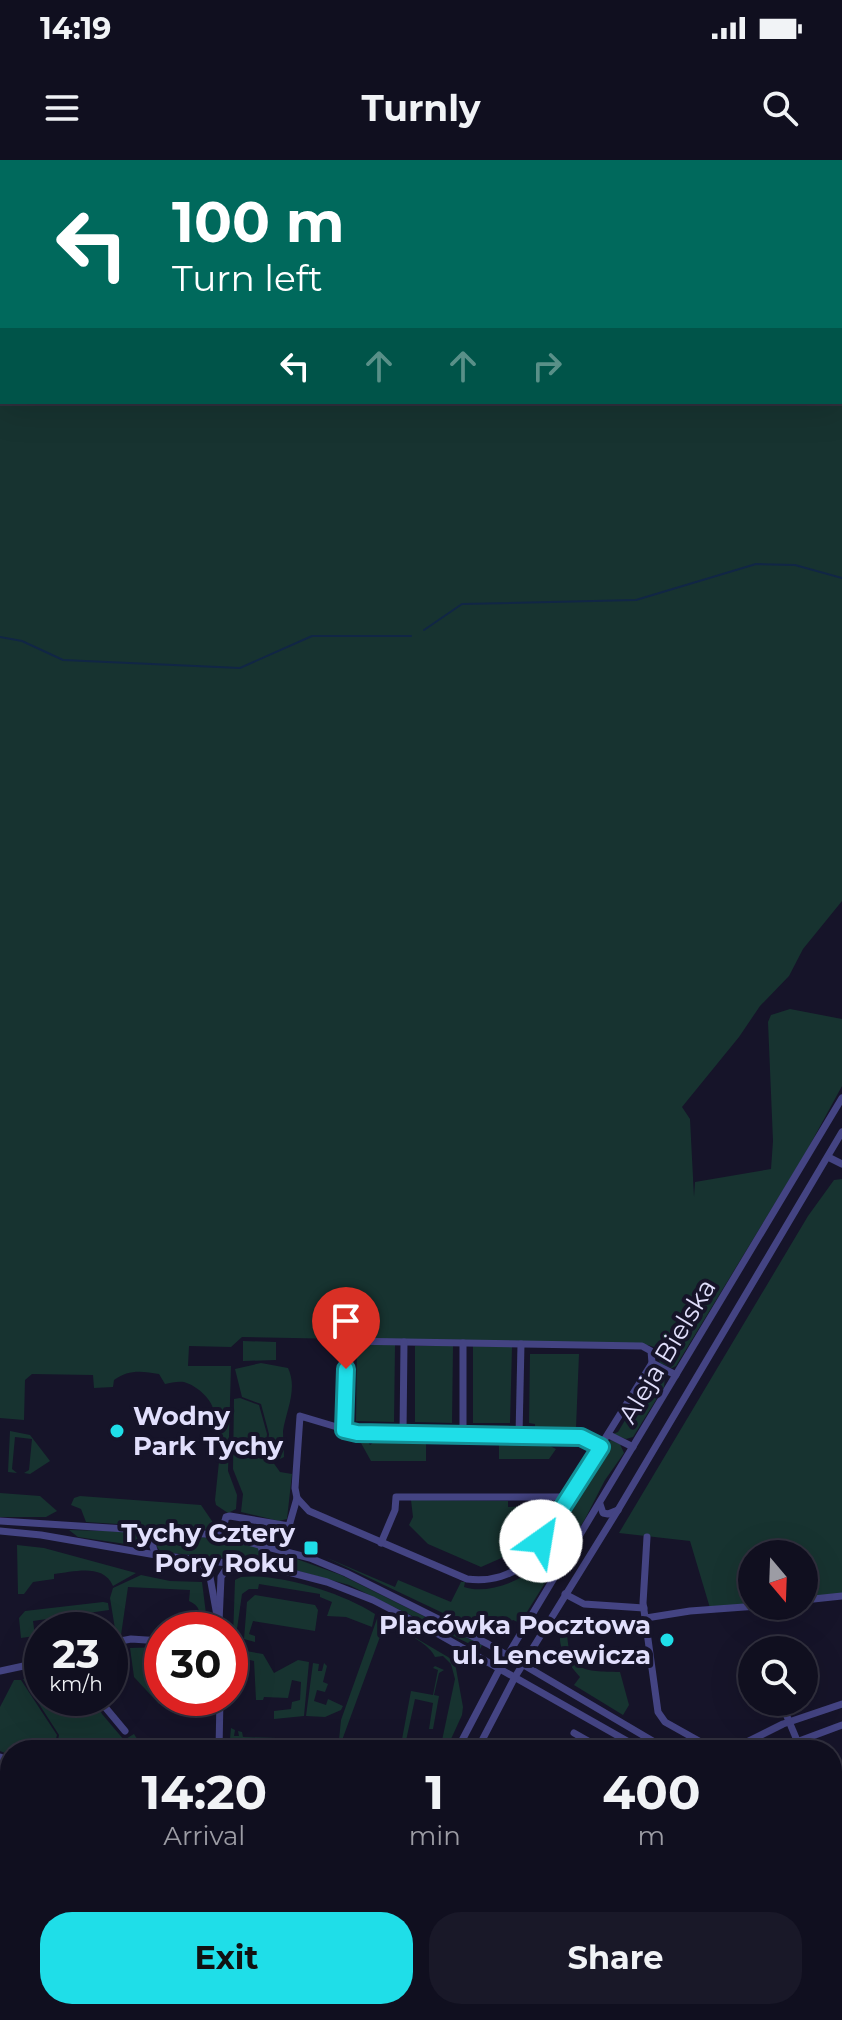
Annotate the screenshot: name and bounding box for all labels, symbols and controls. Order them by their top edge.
text: 14:19 [40,10,111,47]
icon: menu [40,86,84,130]
text: Turnly [361,86,481,130]
icon: search [758,86,802,130]
text: 100 m [172,188,345,256]
icon: left [40,192,144,296]
text: Turn left [172,256,323,300]
icon: left [273,344,317,388]
icon: ahead [357,344,401,388]
icon: ahead [441,344,485,388]
icon: right [525,344,569,388]
street label: Aleja Bielska [611,1273,723,1429]
pin [312,1287,380,1369]
icon: arrive [324,1299,368,1343]
place label: Wodny Park Tychy [133,1400,283,1462]
marker: Wodny Park Tychy [108,1422,126,1440]
position arrow [499,1499,583,1583]
place label: Tychy Cztery Pory Roku [121,1517,295,1579]
marker: Tychy Cztery Pory Roku [302,1539,320,1557]
north arrow [738,1540,818,1620]
map controls [738,1540,818,1716]
place label: Placówka Pocztowa ul. Lencewicza [379,1609,651,1671]
speed limit sign: 30 [144,1612,248,1716]
text: 23 [52,1629,100,1678]
marker: Placówka Pocztowa ul. Lencewicza [658,1631,676,1649]
button: search [738,1636,818,1716]
text: km/h [49,1672,103,1696]
text: 14:20 [141,1763,267,1821]
text: 1 [425,1763,444,1821]
text: 400 [602,1763,701,1821]
text: Arrival [163,1820,245,1852]
text: min [409,1820,461,1852]
text: m [638,1820,665,1852]
button: Exit [40,1912,413,2004]
button: Share [429,1912,802,2004]

